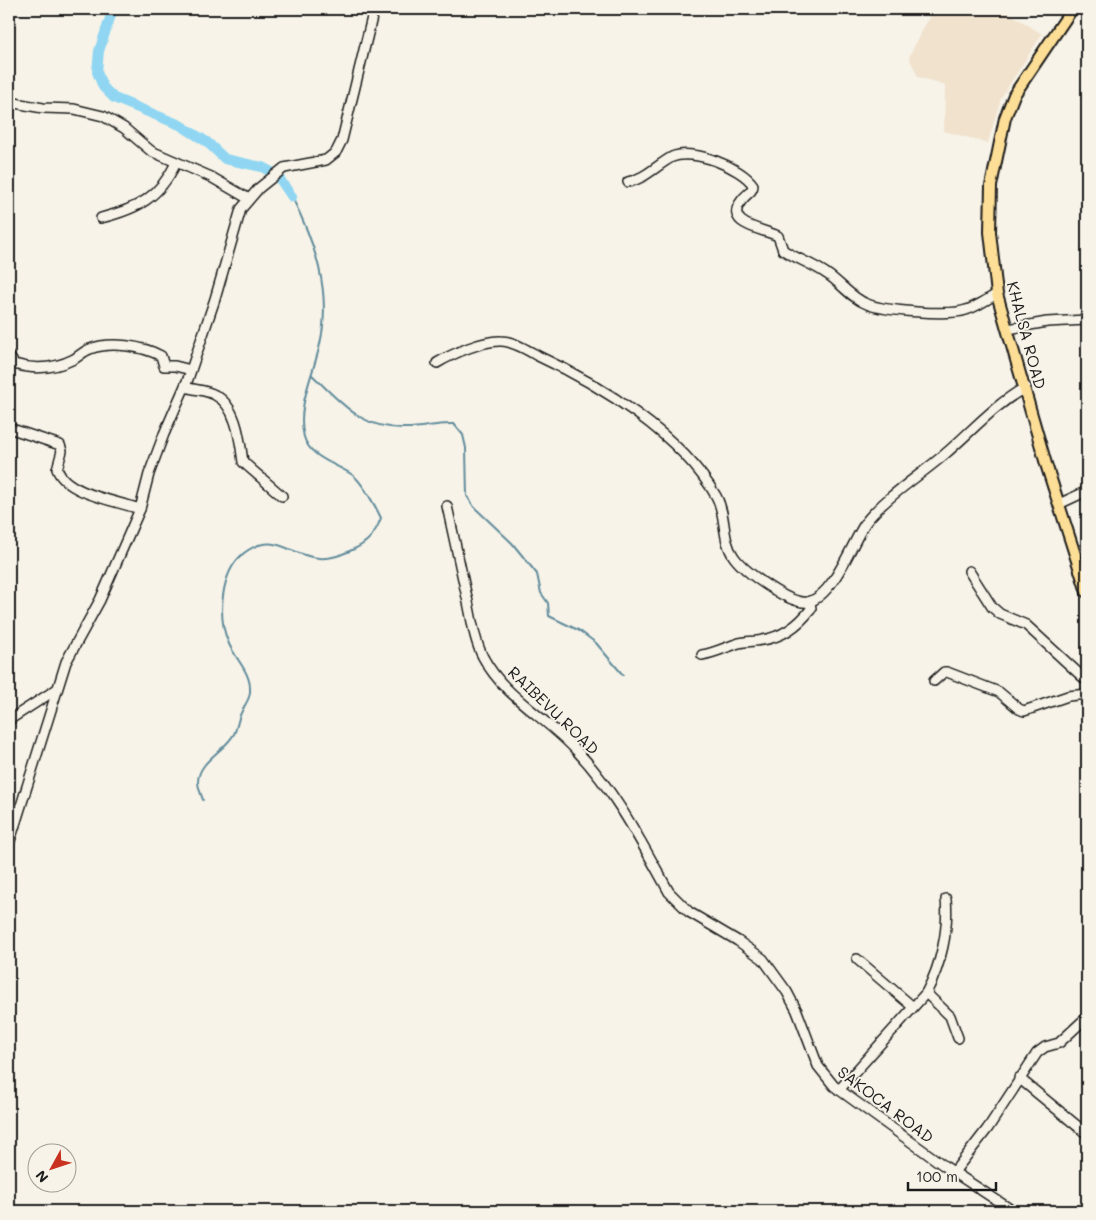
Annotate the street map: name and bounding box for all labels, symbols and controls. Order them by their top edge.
street label: KHALSA ROAD [1003,279,1051,391]
street label: RAIBEVU ROAD [504,661,604,759]
street label: SAKOCA ROAD [834,1061,938,1147]
north arrow [28,1142,78,1192]
scale bar [908,1160,996,1192]
text: N [31,1166,52,1187]
text: 100 m [916,1166,958,1186]

